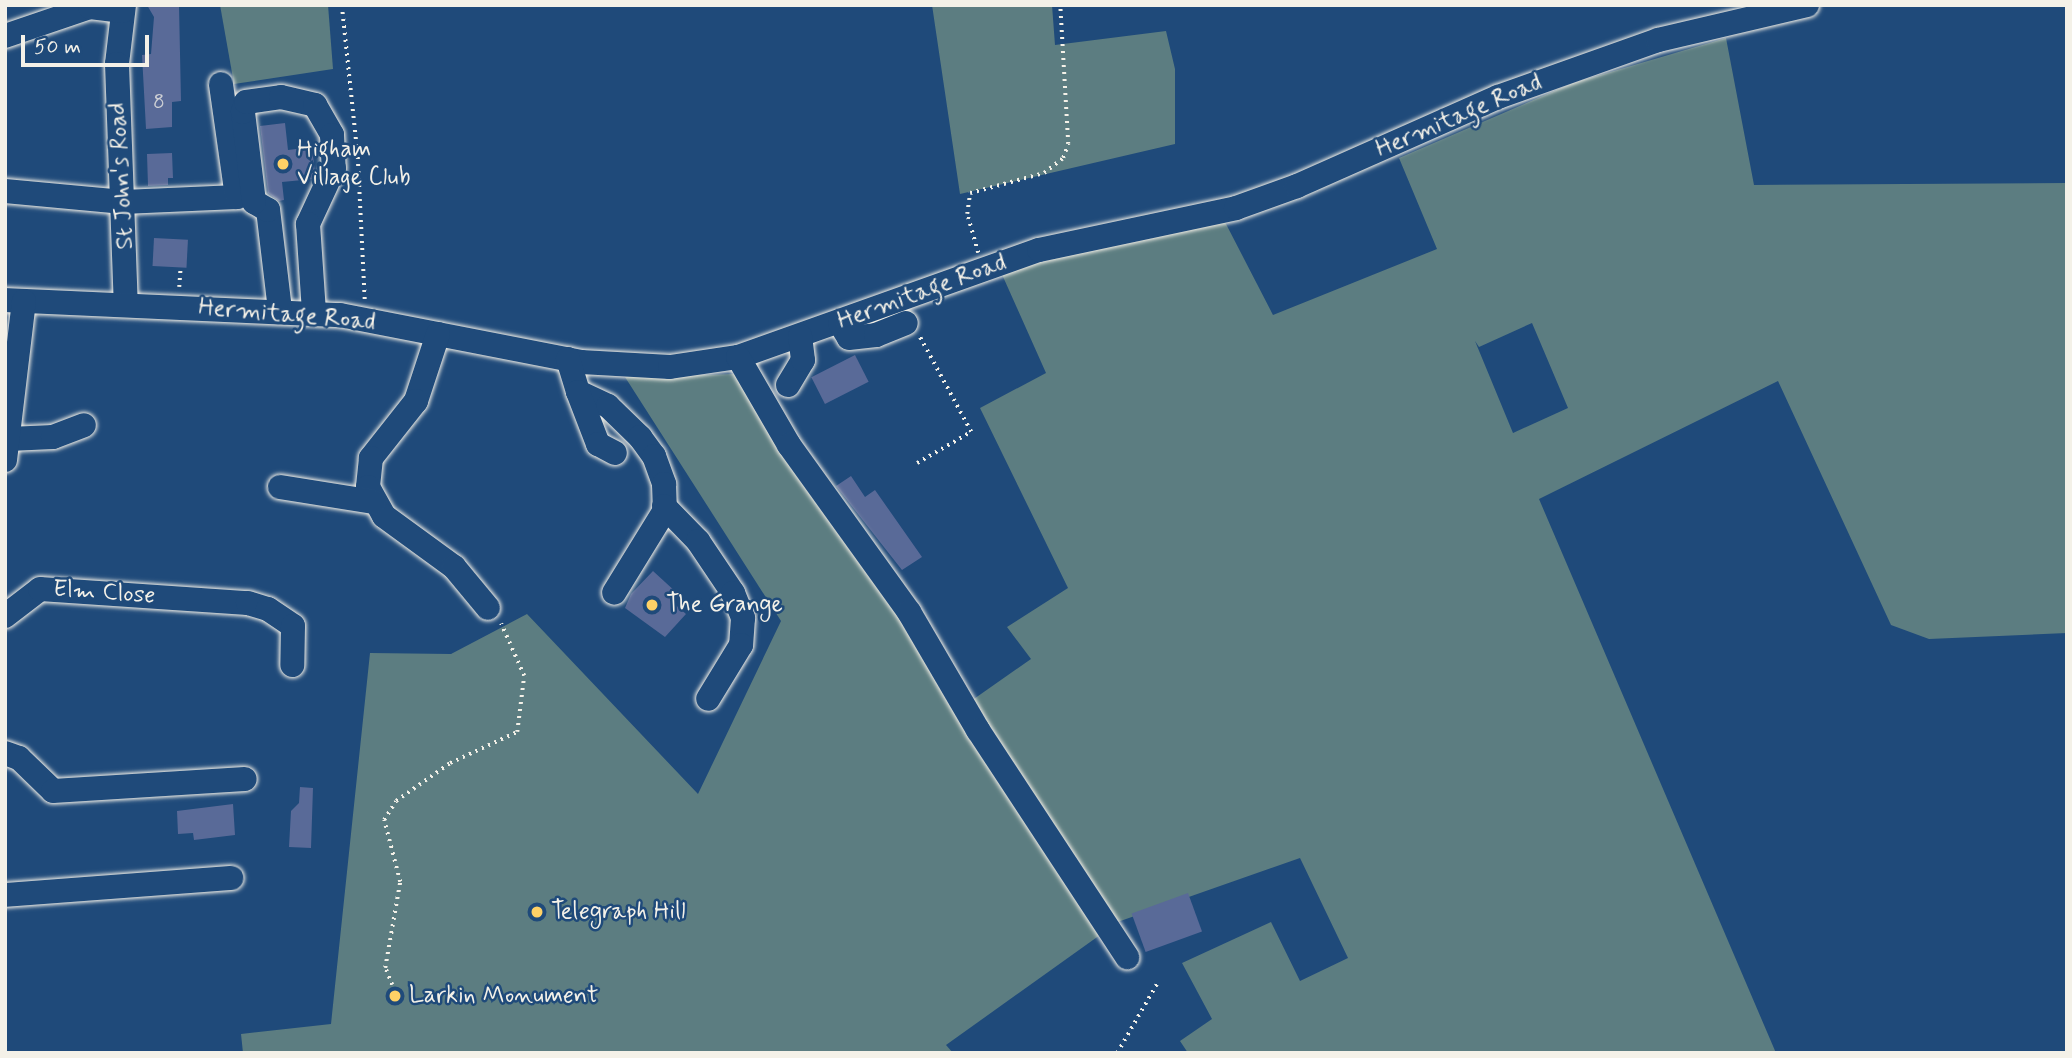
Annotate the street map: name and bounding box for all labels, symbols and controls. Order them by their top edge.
scale bar [24,21,152,65]
text: 50 m [34,33,81,61]
street label: Hermitage Road [1373,69,1545,163]
house number: 8 [153,89,165,115]
street label: St John's Road [104,99,140,253]
place label: Higham Village Club [297,136,416,192]
marker: Higham Village Club [275,156,291,172]
street label: Hermitage Road [835,249,1009,335]
street label: Hermitage Road [199,293,375,337]
street label: Elm Close [52,575,156,611]
place label: The Grange [666,591,787,619]
marker: The Grange [644,597,660,613]
place label: Telegraph Hill [551,898,686,926]
marker: Telegraph Hill [529,904,545,920]
place label: Larkin Monument [409,982,594,1010]
marker: Larkin Monument [387,988,403,1004]

